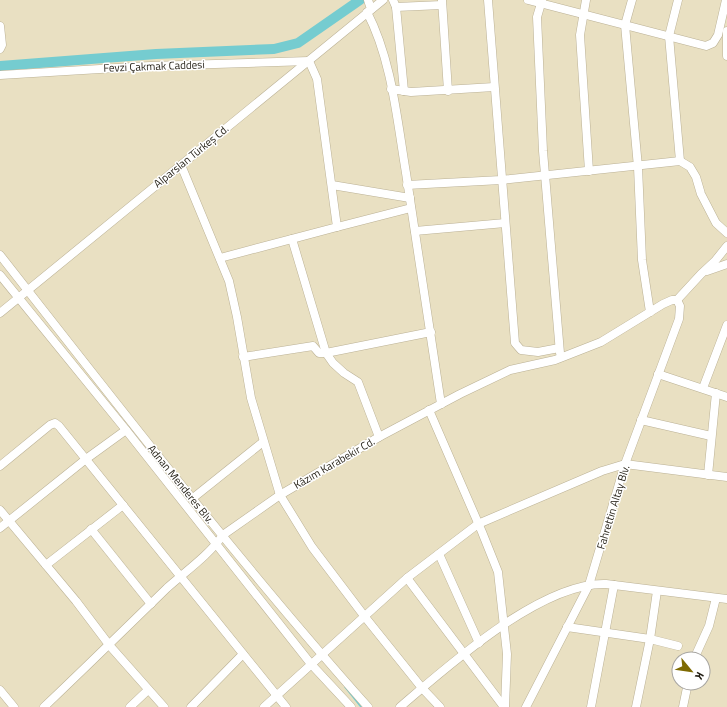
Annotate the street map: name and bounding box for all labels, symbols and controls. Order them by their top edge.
street label: Fevzi Çakmak Caddesi [103,56,205,76]
street label: Alparslan Türkeş Cd. [150,121,232,191]
street label: Kâzım Karabekir Cd. [291,433,377,493]
street label: Adnan Menderes Blv. [144,441,218,527]
street label: Fahrettin Altay Blv. [593,463,633,551]
north arrow [671,651,711,691]
text: K [691,669,708,683]

